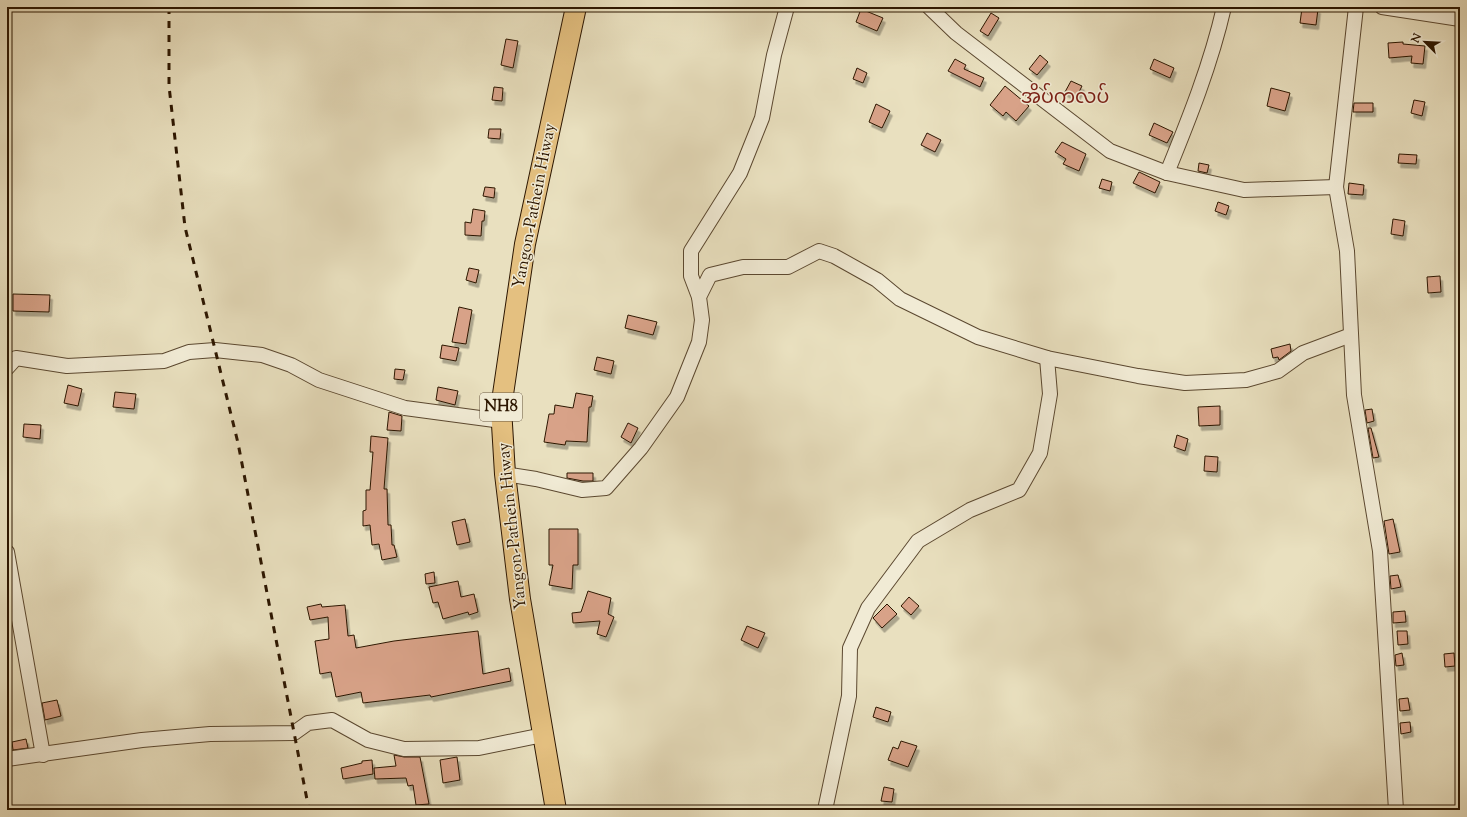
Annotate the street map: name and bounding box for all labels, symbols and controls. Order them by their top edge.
north arrow [1405,22,1445,62]
text: N [1407,31,1426,47]
district label: အိပ်ကလပ် [1021,82,1109,112]
street label: Yangon-Pathein Hiway [507,121,563,291]
road number: NH8 [480,393,522,421]
street label: Yangon-Pathein Hiway [492,441,534,611]

